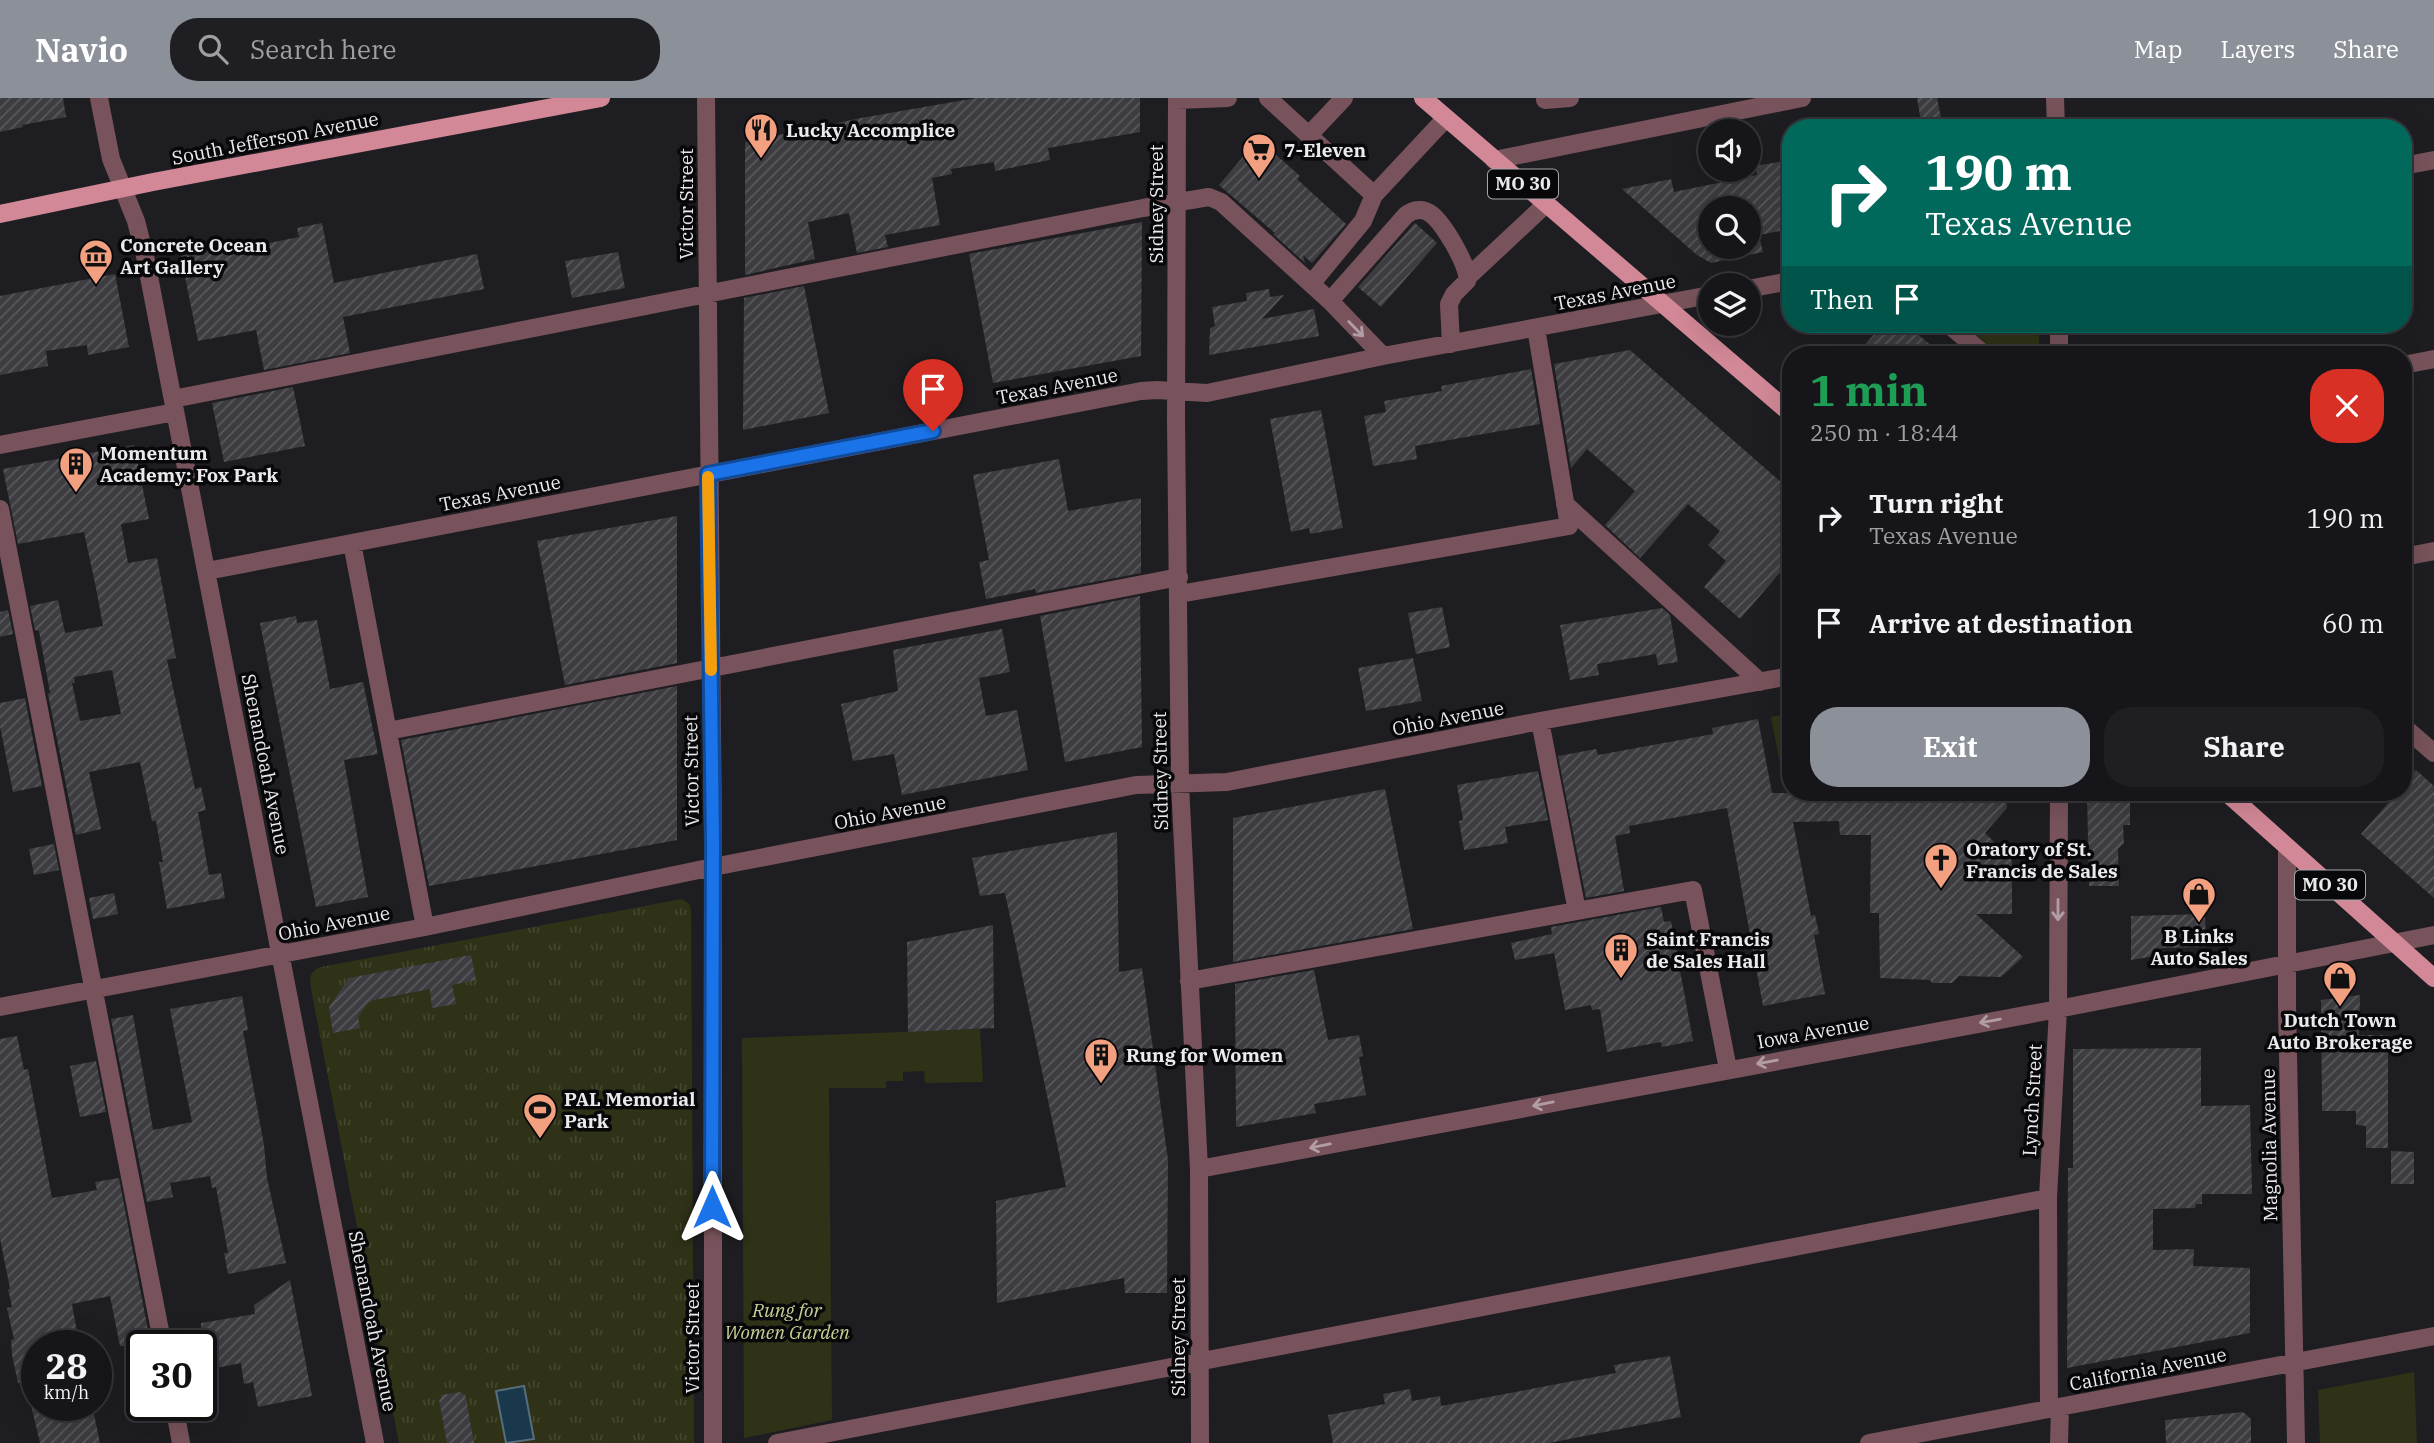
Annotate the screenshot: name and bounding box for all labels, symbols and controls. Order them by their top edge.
search box [170,18,660,81]
text: Navio [35,28,128,71]
icon: search [194,30,232,68]
text: Search here [250,32,396,66]
text: Map [2134,33,2182,65]
text: Layers [2220,33,2295,65]
text: Share [2333,33,2399,65]
street label: South Jefferson Avenue [170,106,380,170]
restaurant icon: Lucky Accomplice [742,111,780,160]
place label: Lucky Accomplice [786,118,956,142]
map controls [1698,119,1761,336]
button: sound [1698,119,1761,182]
supermarket icon: 7-Eleven [1240,131,1278,180]
place label: 7-Eleven [1284,138,1366,162]
text: 190 m [1925,140,2072,203]
street label: Sidney Street [1144,144,1168,263]
icon: right [1810,147,1901,238]
street label: Victor Street [674,148,698,260]
road number: MO 30 [1488,170,1558,198]
button: search [1698,196,1761,259]
text: Texas Avenue [1925,202,2132,244]
place label: Concrete Ocean Art Gallery [120,233,268,279]
museum icon: Concrete Ocean Art Gallery [77,237,115,286]
street label: Texas Avenue [1552,268,1678,316]
button: layers [1698,273,1761,336]
icon: arrive [1888,280,1926,318]
text: Then [1810,282,1874,316]
one-way arrow [1348,320,1365,337]
pin [903,359,963,431]
street label: Texas Avenue [994,362,1120,410]
text: 1 min [1810,363,1928,418]
button: close [2310,369,2384,443]
icon: arrive [914,370,952,408]
text: 250 m · 18:44 [1810,417,1959,447]
place label: Momentum Academy: Fox Park [100,441,278,487]
building icon: Momentum Academy: Fox Park [57,445,95,494]
street label: Texas Avenue [437,469,563,517]
text: Turn right [1869,486,2003,520]
icon: right [1810,499,1848,537]
text: 190 m [2306,501,2384,535]
text: Texas Avenue [1869,520,2018,550]
icon: arrive [1810,604,1848,642]
text: Arrive at destination [1869,606,2133,640]
text: 60 m [2322,606,2384,640]
street label: Shenandoah Avenue [237,672,295,856]
street label: Ohio Avenue [1390,695,1506,741]
button: Exit [1810,707,2090,787]
button: Share [2104,707,2384,787]
street label: Sidney Street [1147,711,1173,831]
street label: Victor Street [678,715,704,827]
street label: Ohio Avenue [832,789,948,835]
place label: Oratory of St. Francis de Sales [1966,837,2118,883]
church icon: Oratory of St. Francis de Sales [1922,841,1960,890]
road number: MO 30 [2295,870,2365,900]
shop icon: B Links Auto Sales [2180,875,2218,924]
one-way arrow [2052,898,2065,921]
street label: Ohio Avenue [276,900,392,946]
place label: B Links Auto Sales [2150,924,2248,970]
place label: Saint Francis de Sales Hall [1646,927,1770,973]
building icon: Saint Francis de Sales Hall [1602,931,1640,980]
shop icon: Dutch Town Auto Brokerage [2321,959,2359,1008]
place label: Dutch Town Auto Brokerage [2267,1008,2413,1054]
street label: Iowa Avenue [1755,1010,1871,1054]
one-way arrow [1980,1015,2002,1028]
building icon: Rung for Women [1082,1036,1120,1085]
place label: Rung for Women [1126,1043,1284,1067]
street label: Lynch Street [2017,1043,2047,1157]
one-way arrow [1756,1056,1779,1069]
street label: Magnolia Avenue [2256,1068,2282,1222]
place label: PAL Memorial Park [564,1087,695,1133]
sports icon: PAL Memorial Park [521,1091,559,1140]
one-way arrow [1532,1098,1555,1111]
one-way arrow [1309,1140,1331,1153]
position arrow [675,1170,749,1244]
street label: Shenandoah Avenue [344,1229,402,1413]
street label: Sidney Street [1166,1277,1190,1396]
street label: Victor Street [680,1282,704,1394]
park label: Rung for Women Garden [724,1298,850,1344]
speed limit sign: 30 [126,1330,217,1421]
street label: California Avenue [2067,1342,2229,1396]
text: 28 [45,1343,88,1389]
text: km/h [44,1381,89,1404]

